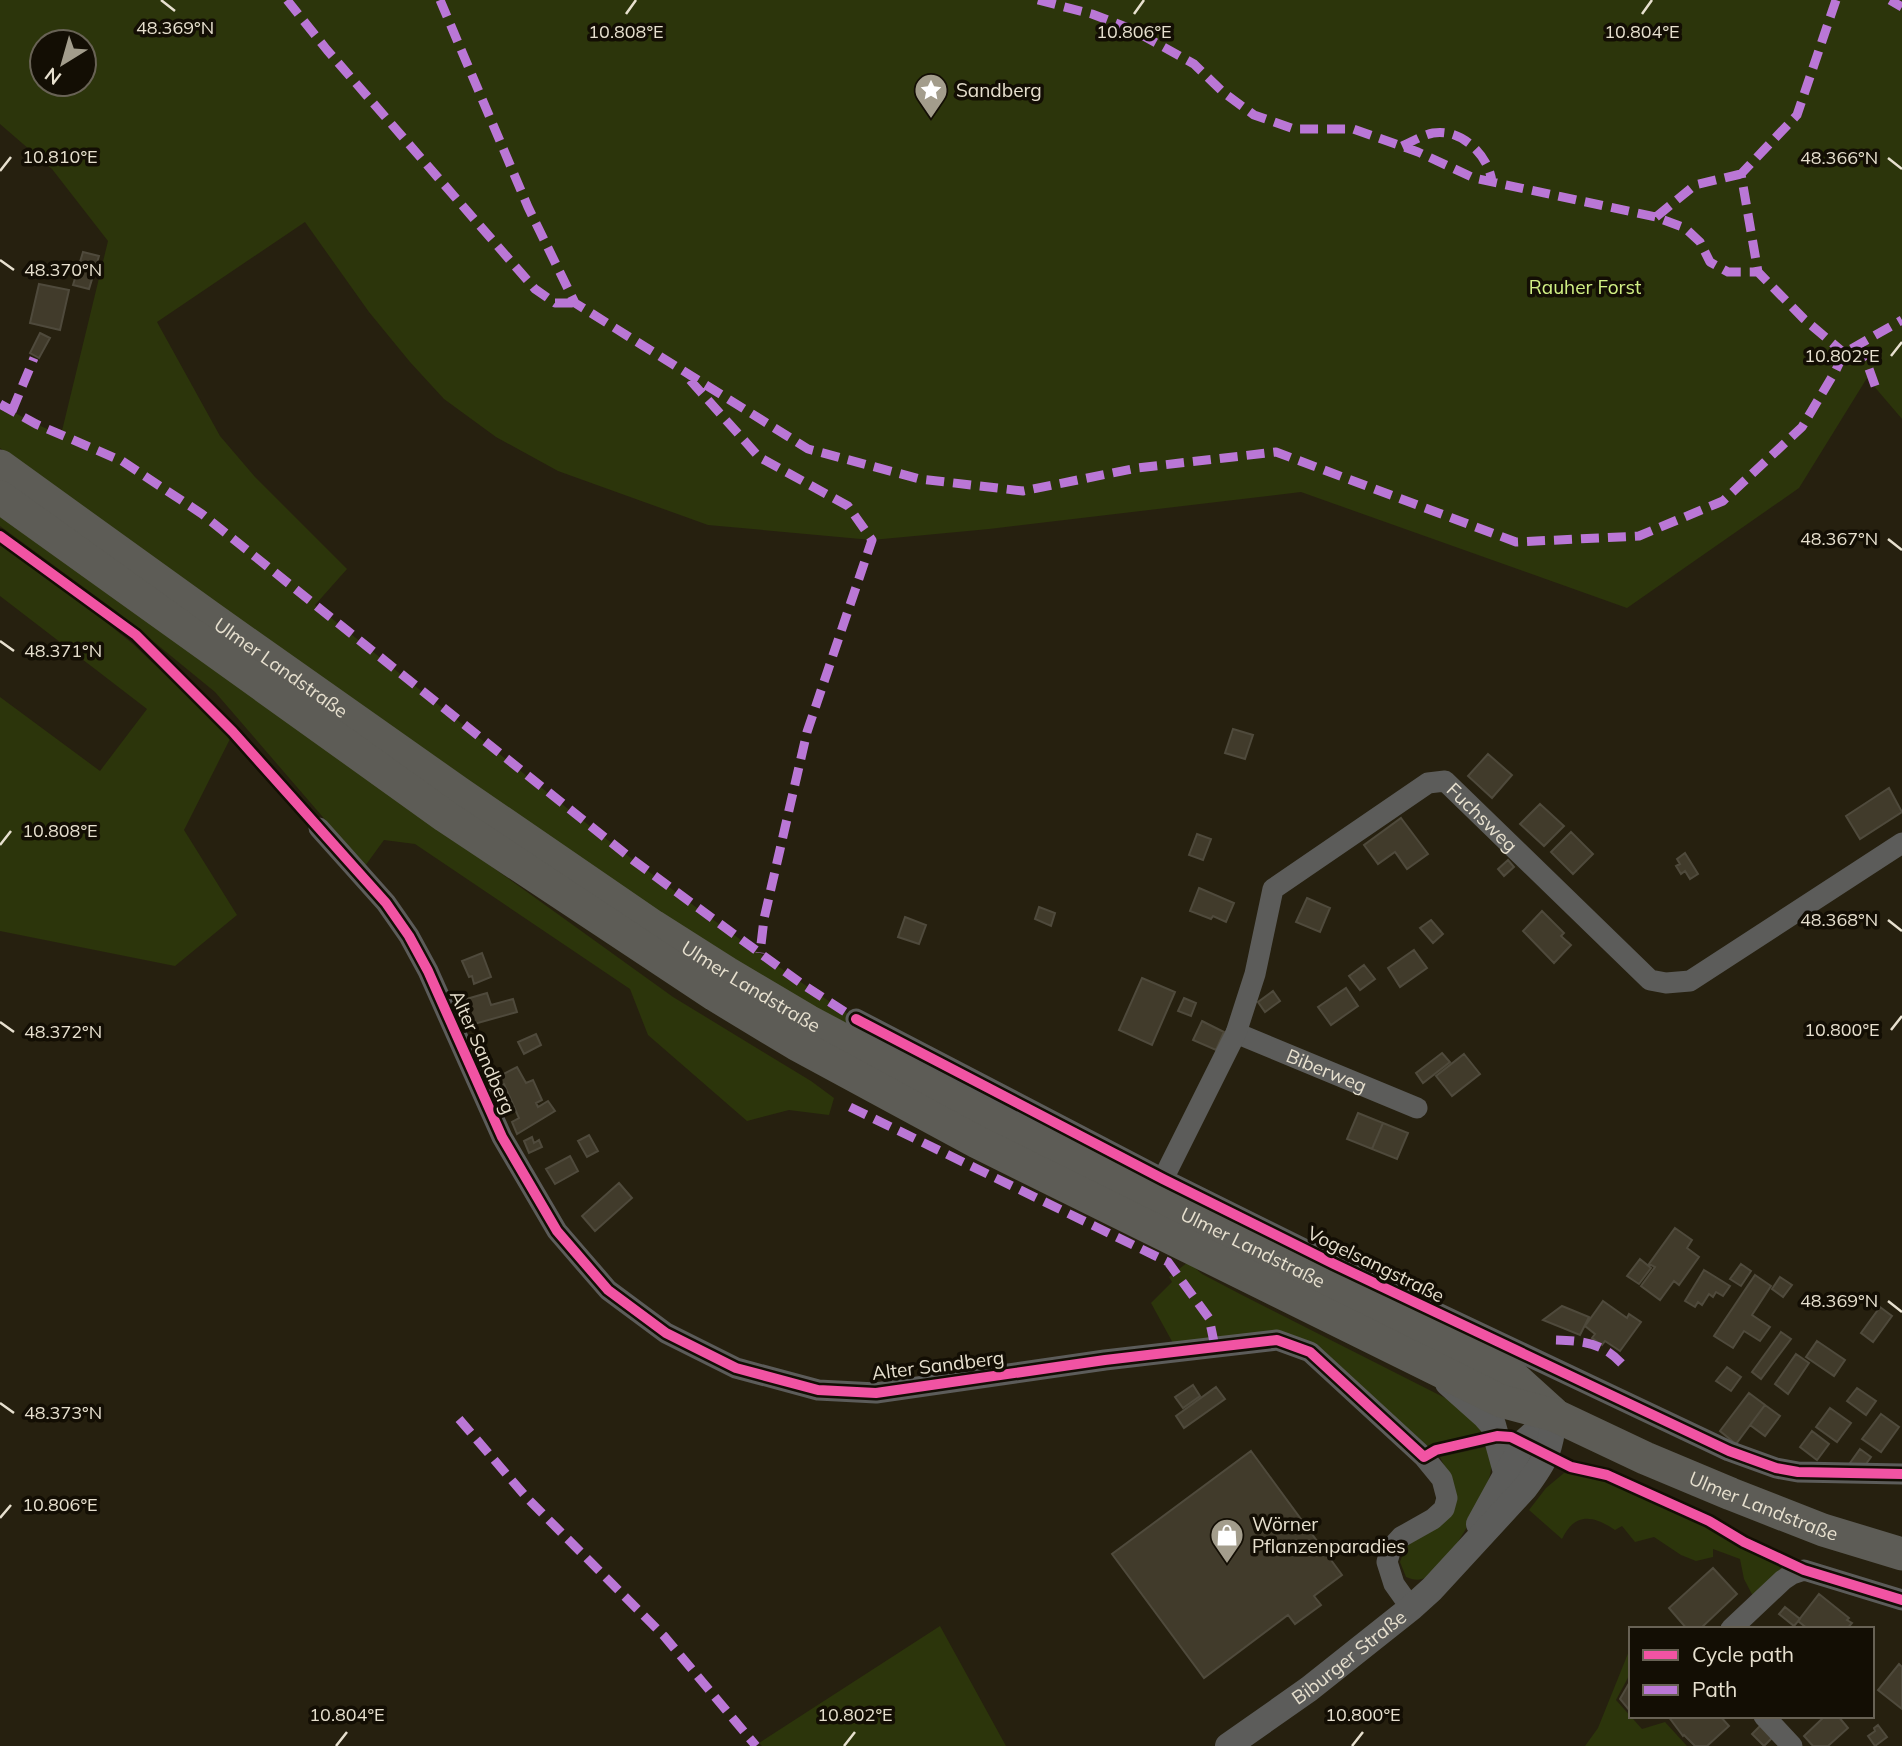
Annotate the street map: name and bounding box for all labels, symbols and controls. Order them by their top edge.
text: 48.369°N [136,16,214,39]
text: 10.808°E [588,20,664,43]
text: 10.806°E [1096,20,1172,43]
text: 10.804°E [1604,20,1680,43]
north arrow [28,28,98,98]
text: N [40,63,66,90]
place icon: Sandberg [912,71,950,120]
place label: Sandberg [956,78,1042,102]
text: 10.810°E [22,145,98,168]
text: 48.366°N [1800,146,1878,169]
text: 48.370°N [24,258,102,281]
park label: Rauher Forst [1529,275,1642,299]
text: 10.802°E [1804,344,1880,367]
text: 48.367°N [1800,527,1878,550]
street label: Ulmer Landstraße [210,612,353,723]
text: 48.371°N [24,639,102,662]
street label: Fuchsweg [1442,777,1523,857]
text: 10.808°E [22,819,98,842]
text: 48.368°N [1800,908,1878,931]
street label: Ulmer Landstraße [677,935,825,1037]
street label: Alter Sandberg [445,986,521,1118]
text: 10.800°E [1804,1018,1880,1041]
text: 48.372°N [24,1020,102,1043]
street label: Biberweg [1283,1043,1370,1098]
street label: Ulmer Landstraße [1177,1202,1329,1293]
street label: Vogelsangstraße [1304,1220,1448,1308]
text: 48.369°N [1800,1289,1878,1312]
street label: Alter Sandberg [871,1345,1005,1385]
text: 48.373°N [24,1401,102,1424]
street label: Ulmer Landstraße [1686,1466,1841,1546]
text: 10.806°E [22,1493,98,1516]
place label: Wörner Pflanzenparadies [1252,1512,1406,1558]
shop icon: Wörner Pflanzenparadies [1208,1516,1246,1565]
street label: Biburger Straße [1287,1605,1411,1710]
legend [1629,1627,1874,1718]
text: Cycle path [1692,1641,1794,1667]
text: Path [1692,1676,1737,1702]
text: 10.804°E [309,1703,385,1726]
text: 10.802°E [817,1703,893,1726]
text: 10.800°E [1325,1703,1401,1726]

